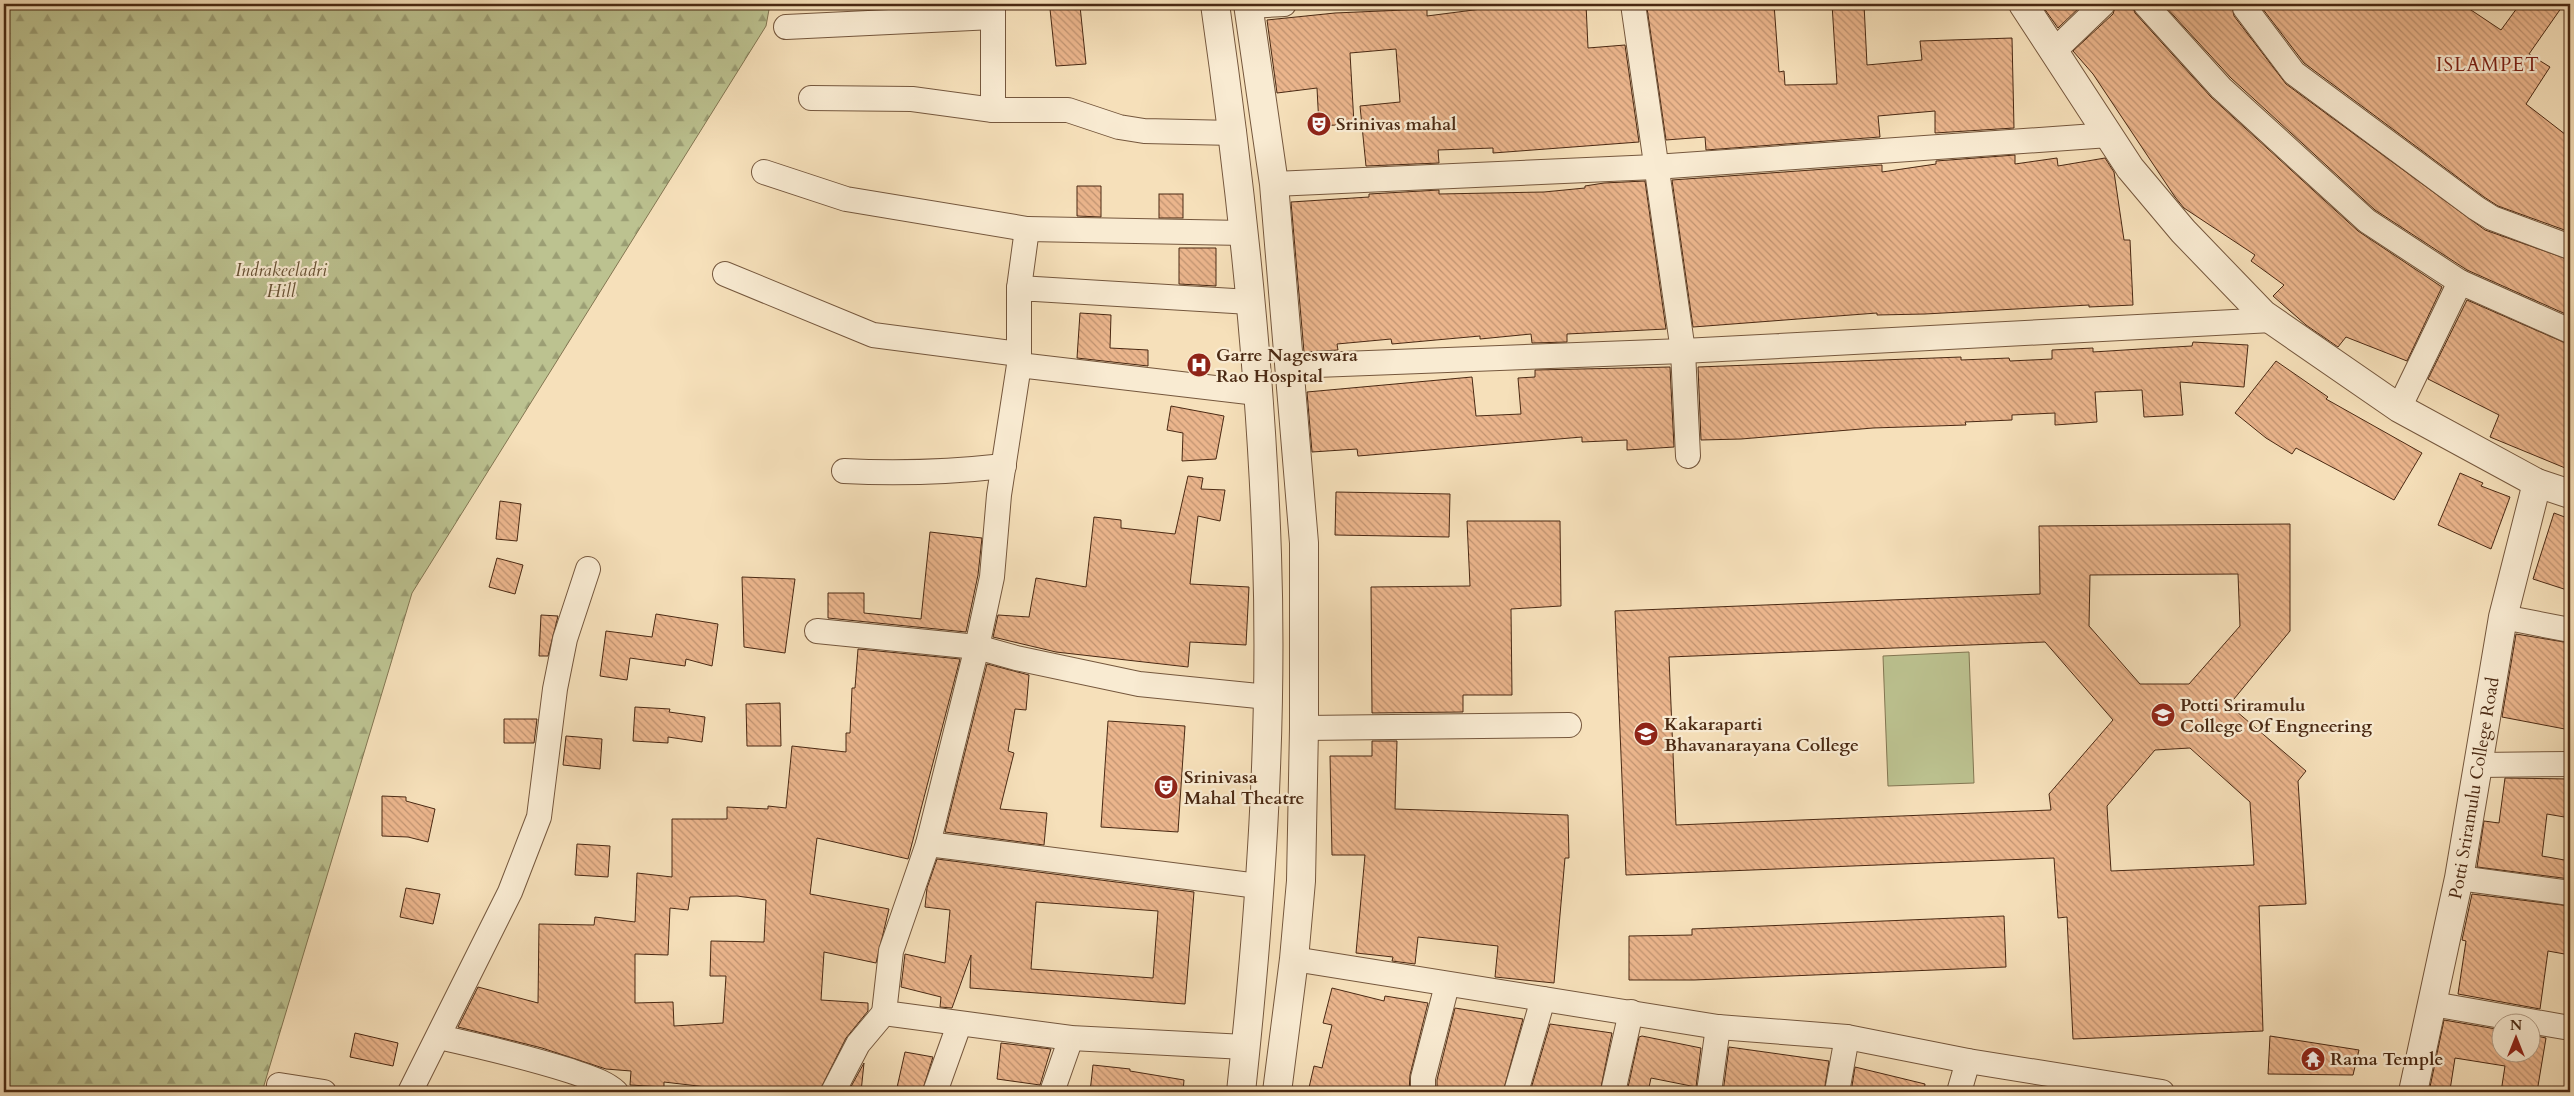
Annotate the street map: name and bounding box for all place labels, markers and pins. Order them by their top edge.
theatre icon: Srinivas mahal [1306,111,1332,137]
place label: Srinivas mahal [1336,112,1456,137]
place label: Garre Nageswara Rao Hospital [1216,343,1358,389]
hospital icon: Garre Nageswara Rao Hospital [1186,352,1212,378]
place label: Potti Sriramulu College Of Engneering [2180,693,2372,739]
school or university icon: Potti Sriramulu College Of Engneering [2150,702,2176,728]
place label: Kakaraparti Bhavanarayana College [1664,712,1859,758]
school or university icon: Kakaraparti Bhavanarayana College [1633,721,1659,747]
place label: Srinivasa Mahal Theatre [1184,765,1305,811]
theatre icon: Srinivasa Mahal Theatre [1153,774,1179,800]
temple icon: Rama Temple [2300,1046,2326,1072]
place label: Rama Temple [2330,1047,2443,1072]

